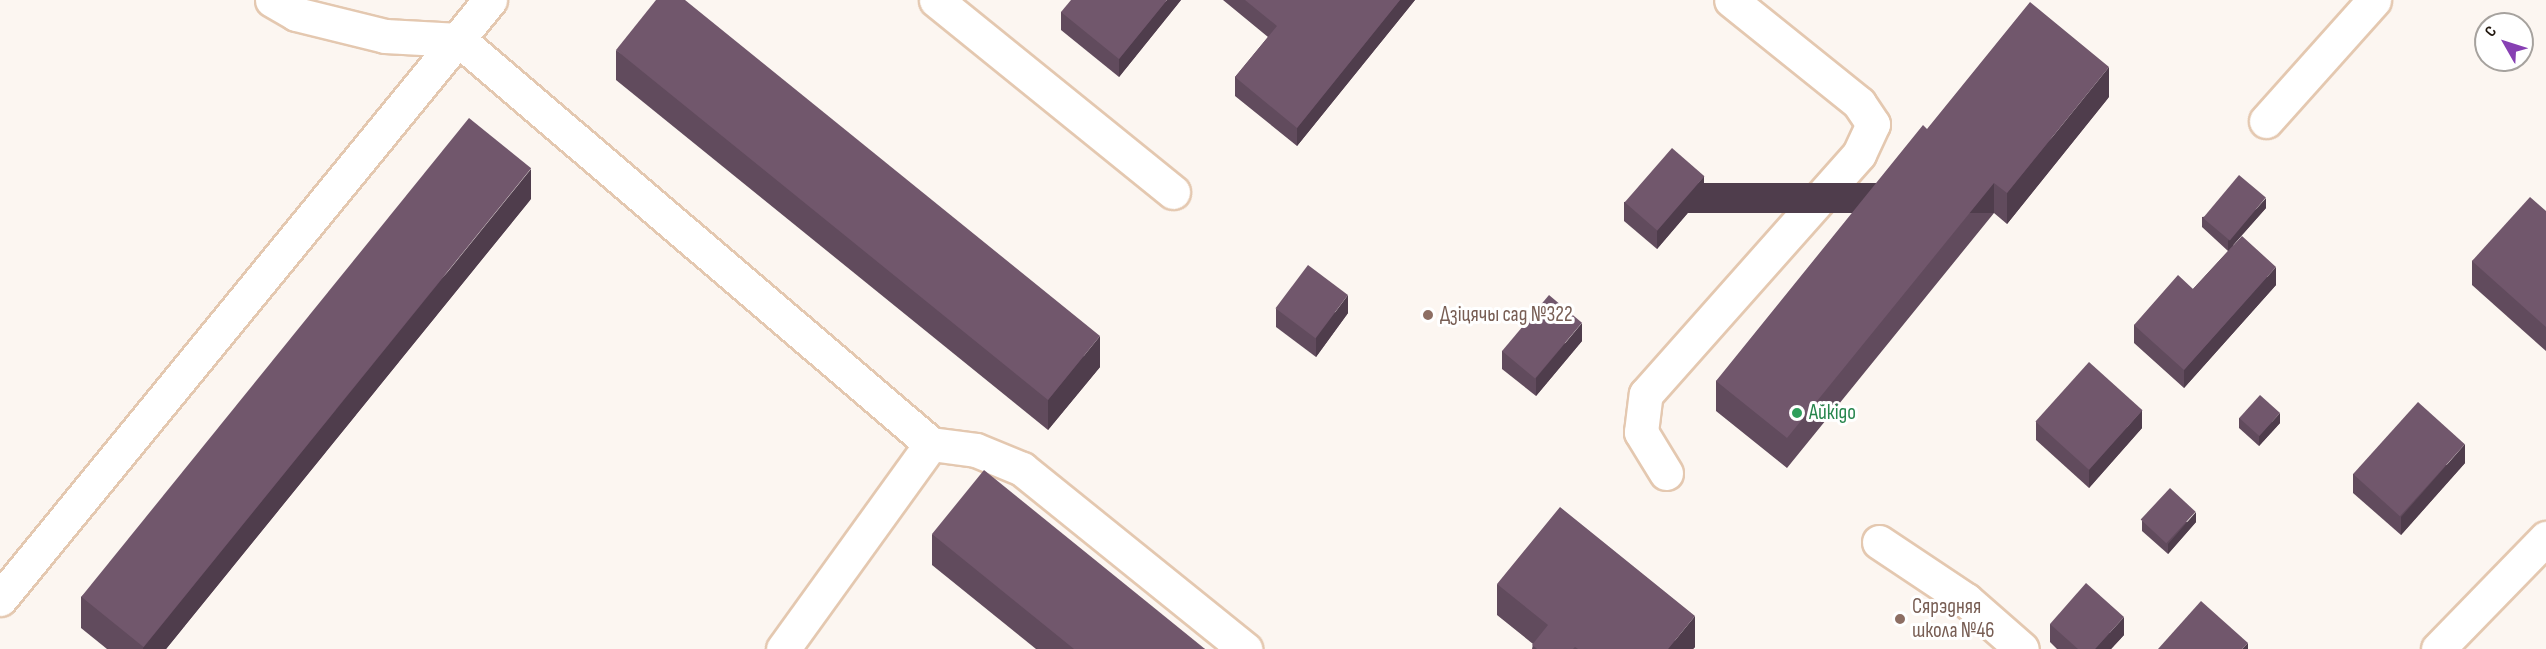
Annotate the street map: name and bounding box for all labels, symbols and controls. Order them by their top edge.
north arrow [2474,12,2534,72]
text: С [2481,22,2501,41]
place label: Дзіцячы сад №322 [1440,302,1573,328]
marker: Дзіцячы сад №322 [1421,308,1435,322]
place label: Айкідо [1809,400,1856,426]
marker: Айкідо [1790,406,1804,420]
place label: Сярэдняя школа №46 [1912,594,1995,644]
marker: Сярэдняя школа №46 [1893,612,1907,626]

